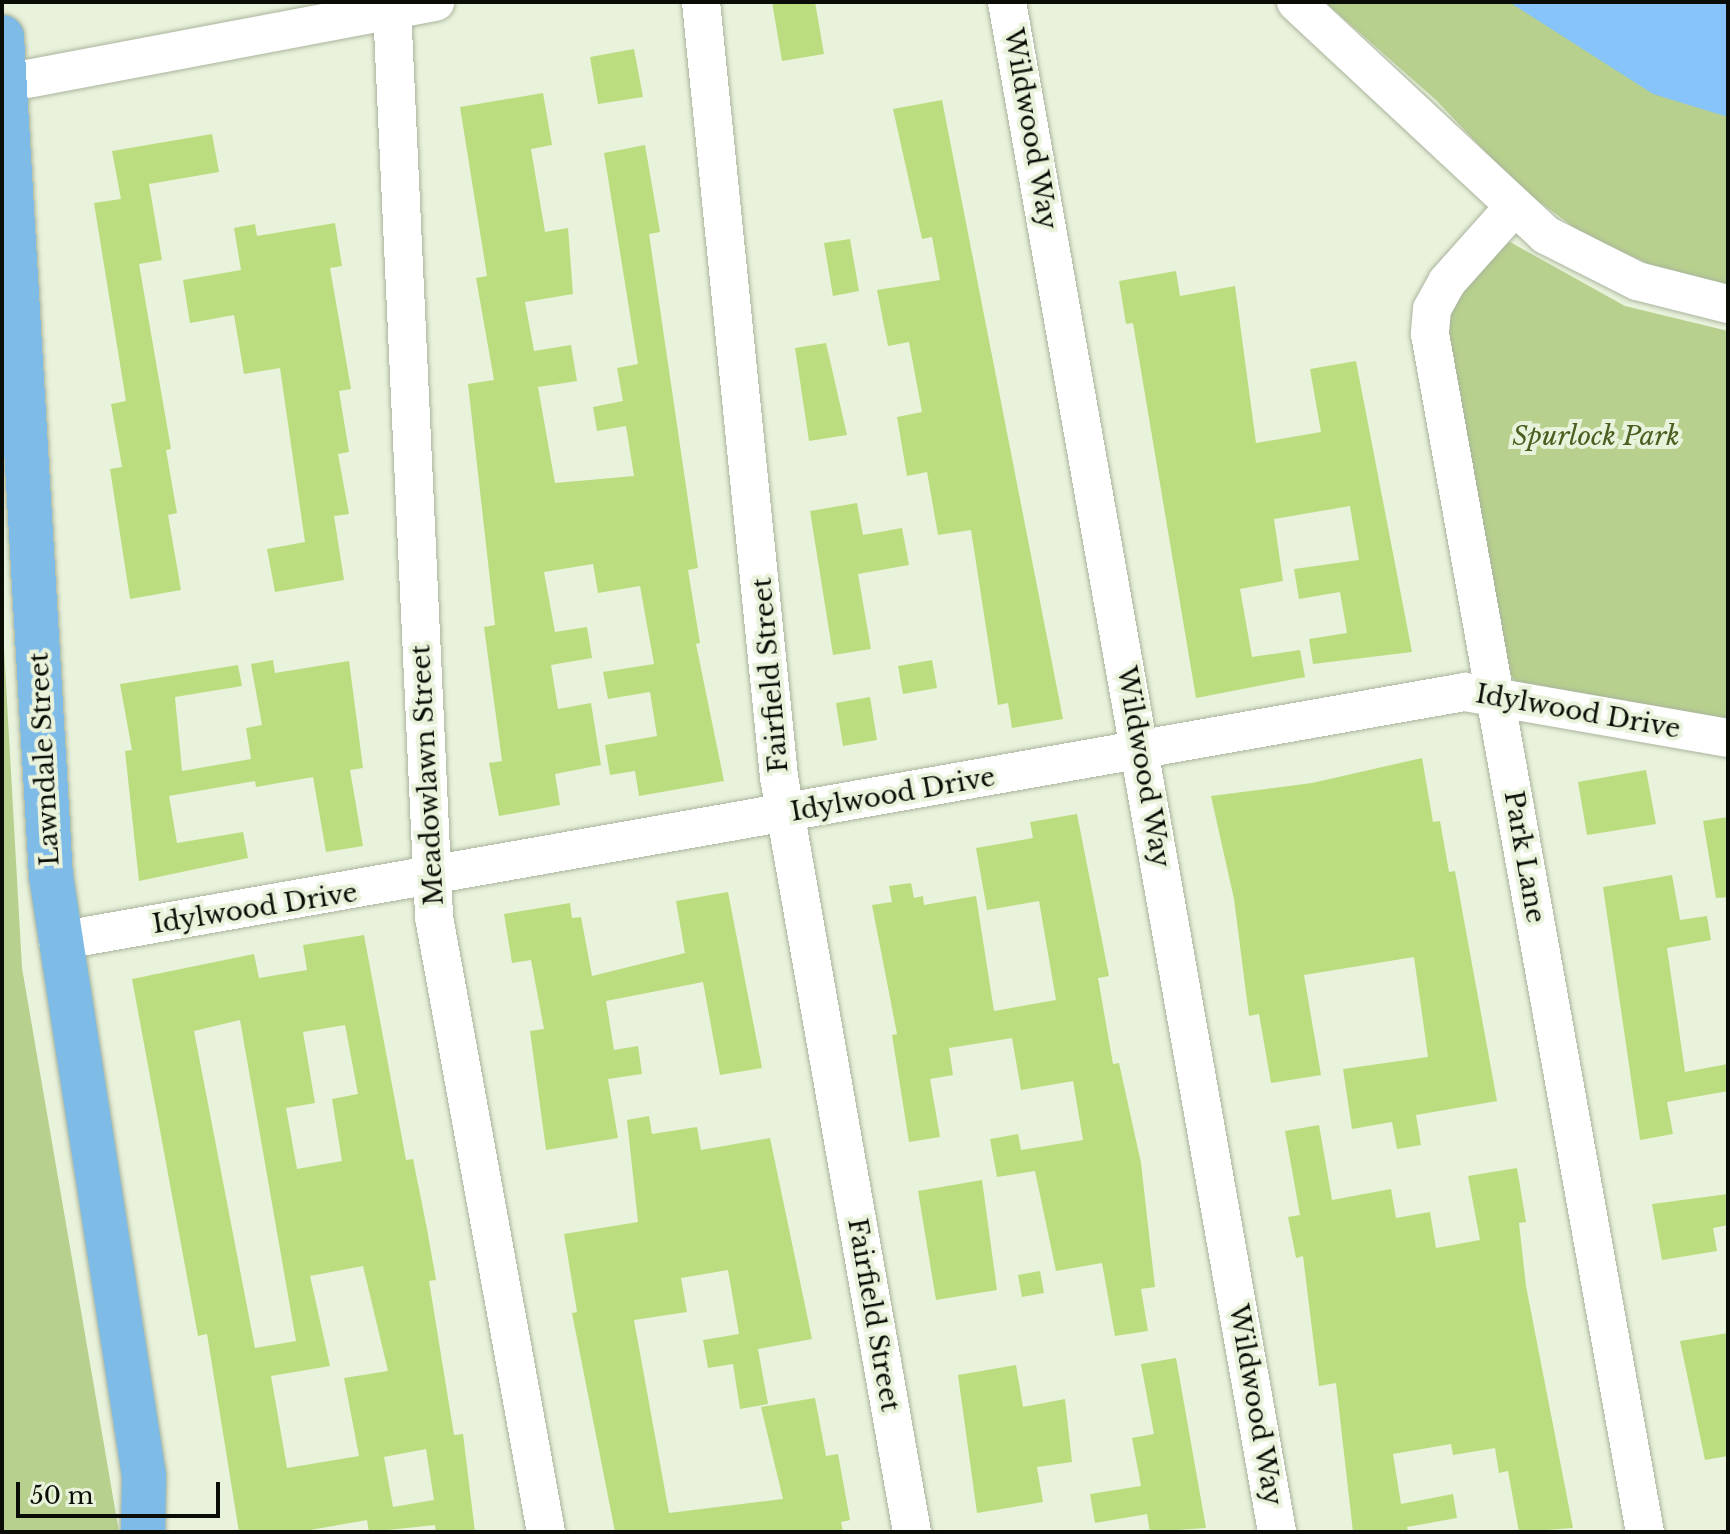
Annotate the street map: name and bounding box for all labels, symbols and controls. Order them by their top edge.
street label: Wildwood Way [997,26,1063,232]
park label: Spurlock Park [1512,421,1680,453]
street label: Fairfield Street [747,576,795,774]
street label: Meadowlawn Street [406,644,450,906]
street label: Lawndale Street [24,651,66,867]
street label: Wildwood Way [1110,664,1176,870]
street label: Idylwood Drive [1473,679,1683,745]
street label: Idylwood Drive [788,762,998,828]
street label: Park Lane [1497,788,1551,926]
street label: Idylwood Drive [150,877,360,941]
street label: Fairfield Street [841,1216,905,1414]
street label: Wildwood Way [1222,1302,1288,1508]
scale bar [20,1466,224,1516]
text: 50 m [30,1481,93,1510]

